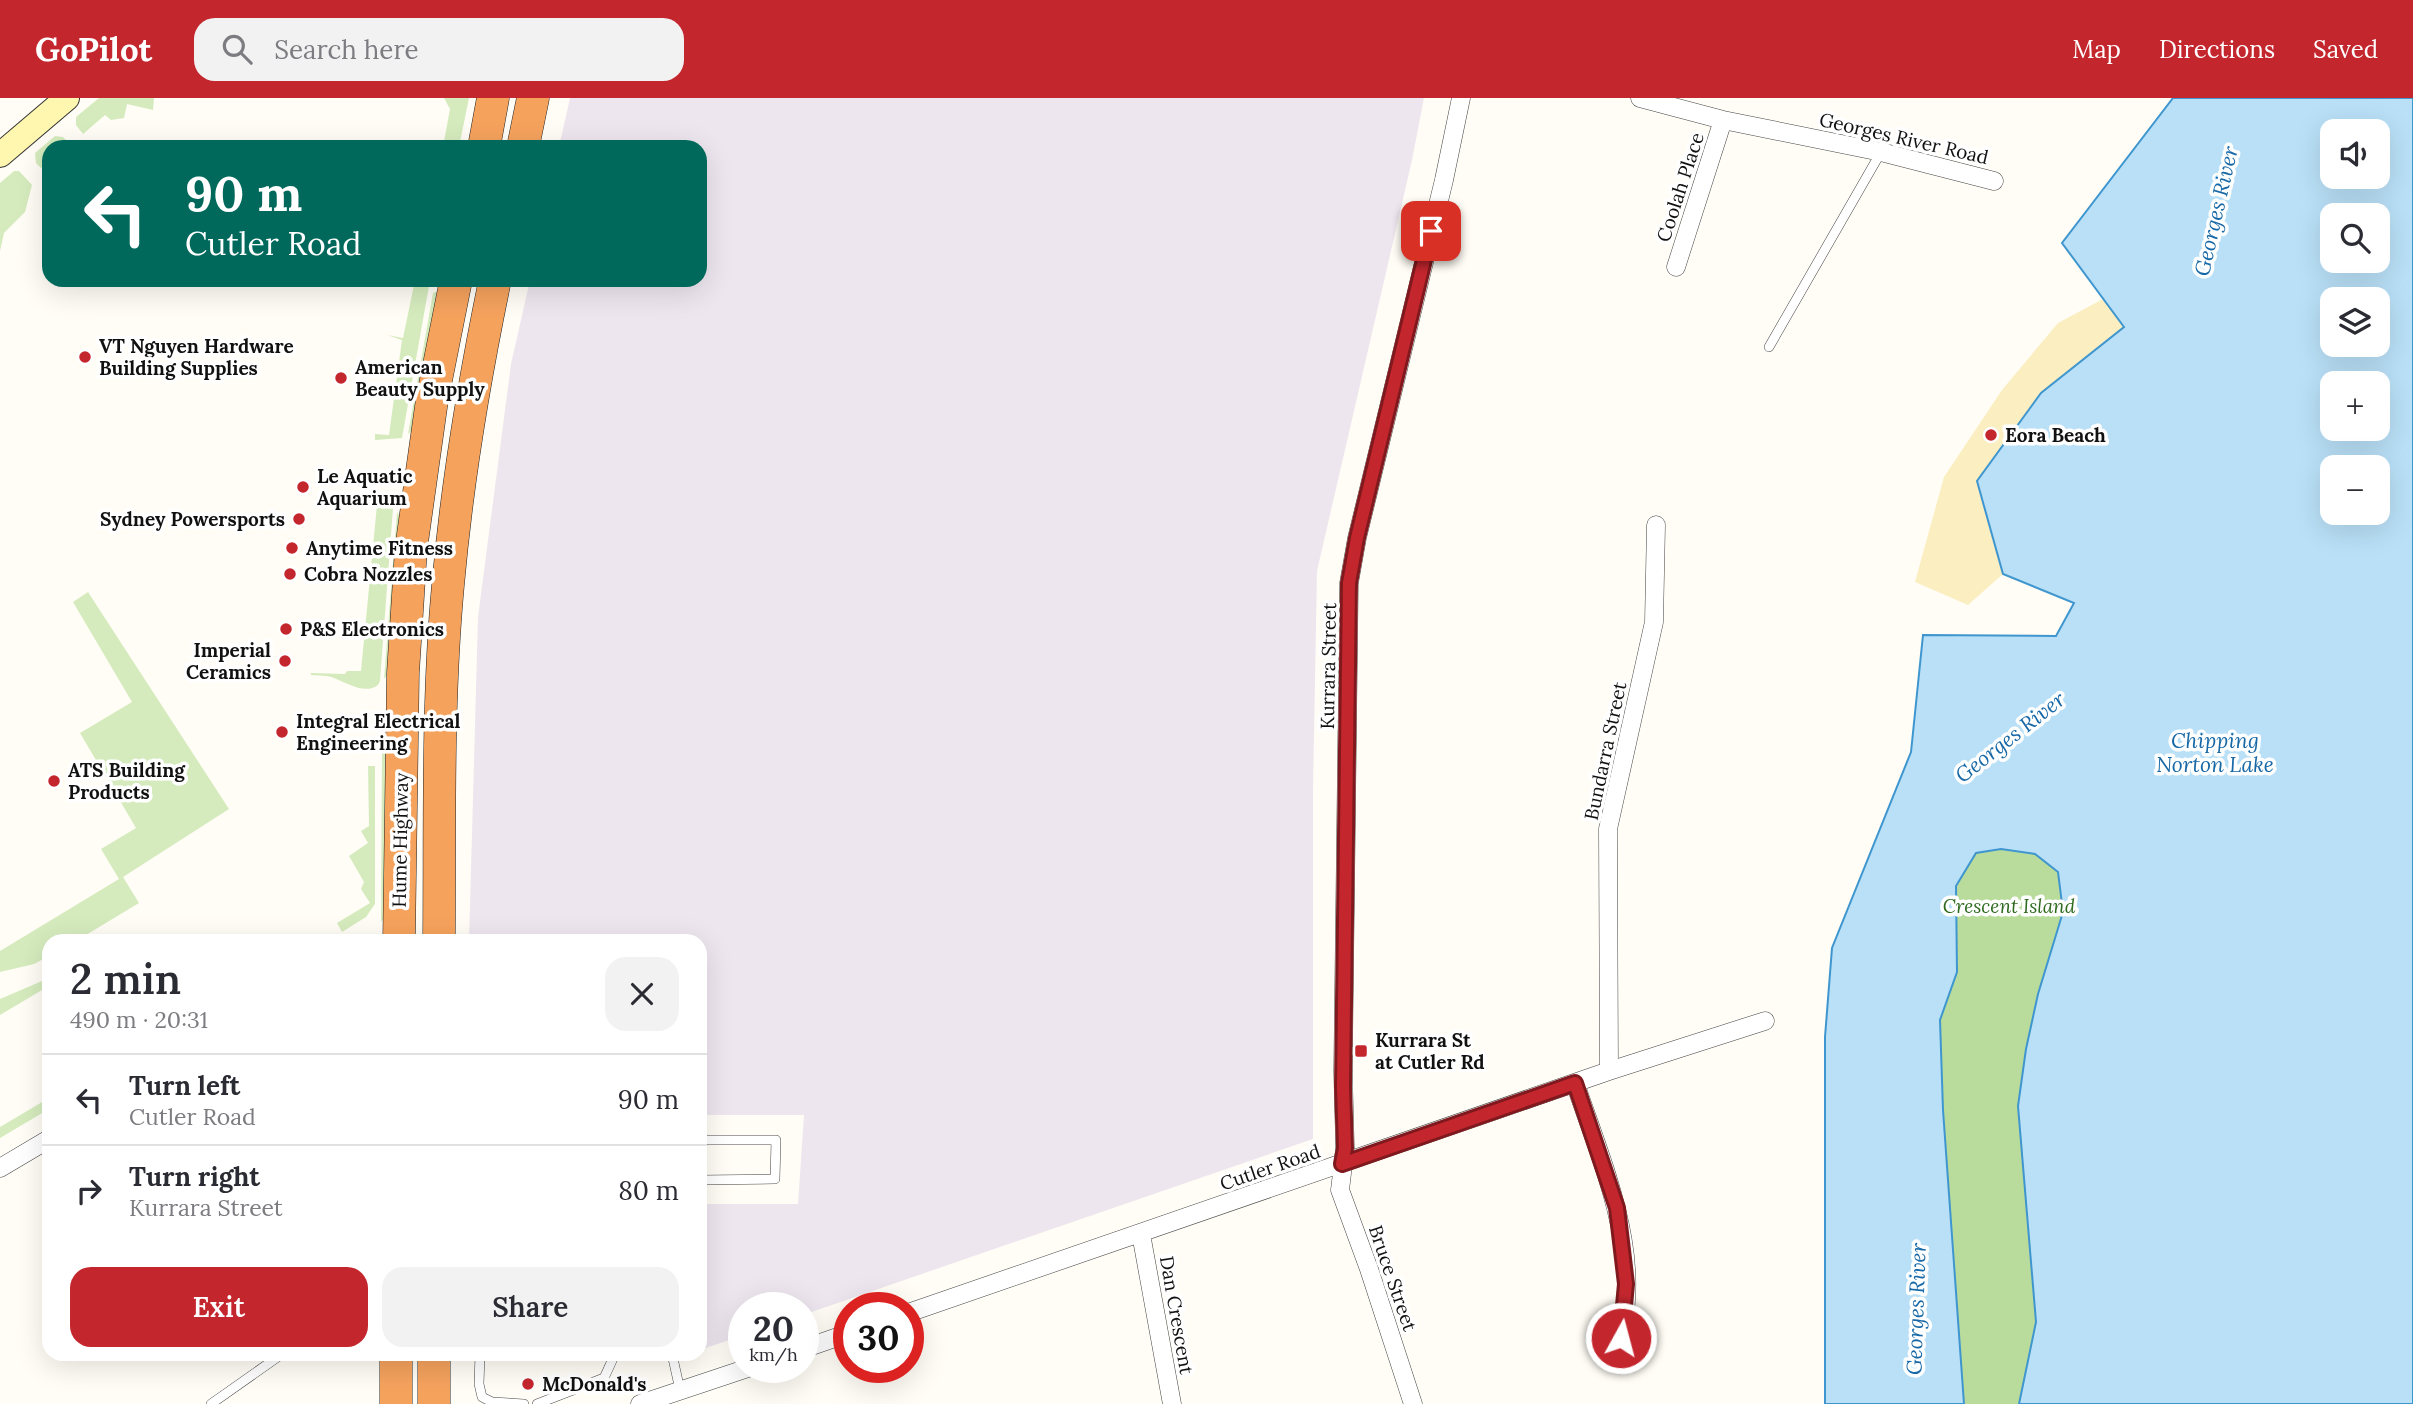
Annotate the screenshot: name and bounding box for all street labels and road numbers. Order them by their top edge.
street label: Georges River Road [1817,107,1991,169]
street label: Coolah Place [1651,129,1709,245]
street label: Kurrara Street [1315,602,1341,730]
street label: Bundarra Street [1579,679,1631,822]
street label: Hume Highway [387,772,413,908]
street label: Cutler Road [1217,1139,1323,1195]
street label: Bruce Street [1364,1222,1423,1335]
street label: Dan Crescent [1155,1254,1199,1377]

